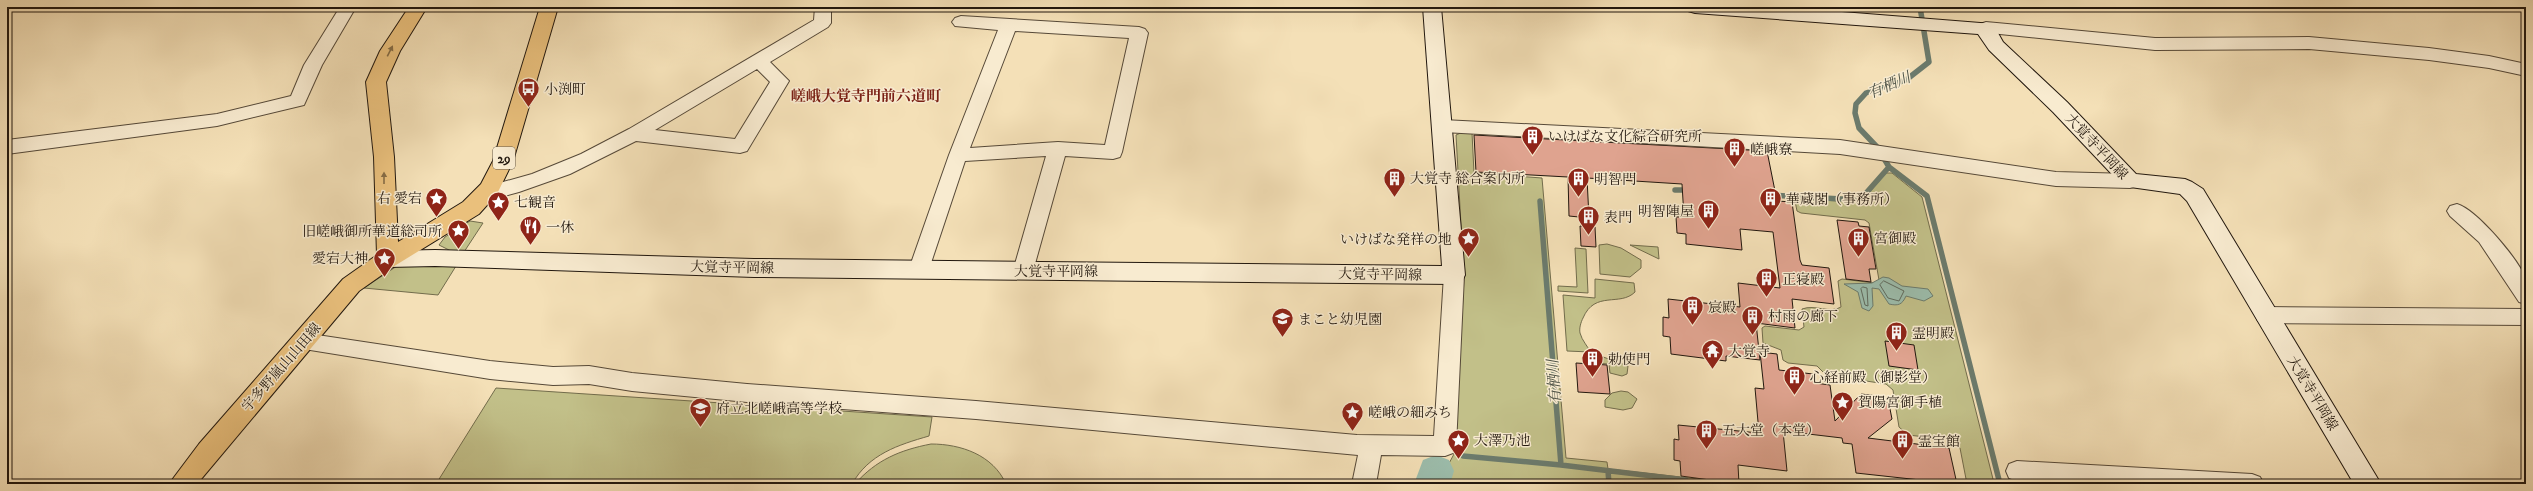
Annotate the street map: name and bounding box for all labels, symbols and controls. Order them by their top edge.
one-way arrow [387,46,393,57]
water label: 有栖川 [1865,67,1915,103]
bus stop icon: 小渕町 [516,76,542,109]
place label: 小渕町 [544,81,586,99]
district label: 嵯峨大覚寺門前六道町 [791,87,941,106]
street label: 大覚寺平岡線 [2061,110,2131,184]
building icon: いけばな文化綜合研究所 [1520,123,1546,156]
place label: いけばな文化綜合研究所 [1548,128,1702,146]
building icon: 嵯峨寮 [1722,136,1748,169]
place label: 嵯峨寮 [1750,141,1792,159]
road number: 29 [493,147,515,169]
building icon: 大覚寺 総合案内所 [1382,165,1408,198]
building icon: 明智門 [1565,166,1591,199]
place label: 大覚寺 総合案内所 [1410,170,1525,188]
one-way arrow [381,171,387,184]
place label: 明智門 [1594,171,1636,189]
place icon: 右 愛宕 [424,185,450,218]
building icon: 華蔵閣（事務所） [1758,186,1784,219]
place icon: 七観音 [485,189,511,222]
place label: 右 愛宕 [377,190,422,208]
place label: 華蔵閣（事務所） [1786,191,1898,209]
place label: 七観音 [514,194,556,212]
building icon: 明智陣屋 [1696,198,1722,231]
place label: 明智陣屋 [1638,203,1694,221]
building icon: 表門 [1575,204,1601,237]
place label: 表門 [1604,209,1632,227]
restaurant icon: 一休 [517,214,543,247]
place icon: 旧嵯峨御所華道総司所 [445,218,471,251]
place label: 一休 [546,219,574,237]
place label: 旧嵯峨御所華道総司所 [302,223,442,241]
building icon: 宮御殿 [1845,225,1871,258]
place icon: いけばな発祥の地 [1455,226,1481,259]
place label: 宮御殿 [1874,230,1916,248]
place label: いけばな発祥の地 [1340,231,1452,249]
place icon: 愛宕大神 [371,245,397,278]
place label: 愛宕大神 [312,250,368,268]
street label: 大覚寺平岡線 [690,258,774,278]
street label: 大覚寺平岡線 [1014,263,1098,281]
street label: 大覚寺平岡線 [1338,265,1422,285]
building icon: 正寝殿 [1753,266,1779,299]
place label: 正寝殿 [1782,271,1824,289]
building icon: 宸殿 [1680,294,1706,327]
place label: 宸殿 [1708,299,1736,317]
building icon: 村雨の廊下 [1739,303,1765,336]
school or university icon: まこと幼児園 [1269,306,1295,339]
place label: 村雨の廊下 [1768,308,1838,326]
place label: まこと幼児園 [1298,311,1382,329]
street label: 宇多野嵐山山田線 [238,319,325,416]
building icon: 霊明殿 [1883,320,1909,353]
place label: 霊明殿 [1912,325,1954,343]
temple icon: 大覚寺 [1700,338,1726,371]
place label: 大覚寺 [1728,343,1770,361]
building icon: 勅使門 [1580,346,1606,379]
place label: 勅使門 [1608,351,1650,369]
street label: 大覚寺平岡線 [2283,353,2341,434]
water label: 有栖川 [1543,357,1566,405]
building icon: 心経前殿（御影堂） [1781,364,1807,397]
place label: 心経前殿（御影堂） [1810,369,1936,387]
place icon: 賀陽宮御手植 [1830,389,1856,422]
place label: 賀陽宮御手植 [1858,394,1942,412]
school or university icon: 府立北嵯峨高等学校 [687,395,713,428]
place icon: 嵯峨の細みち [1340,399,1366,432]
place label: 府立北嵯峨高等学校 [716,400,842,418]
place label: 嵯峨の細みち [1368,404,1452,422]
building icon: 五大堂（本堂） [1693,417,1719,450]
place label: 五大堂（本堂） [1722,422,1820,440]
place icon: 大澤乃池 [1446,427,1472,460]
building icon: 霊宝館 [1890,428,1916,461]
place label: 大澤乃池 [1474,432,1530,450]
place label: 霊宝館 [1918,433,1960,451]

